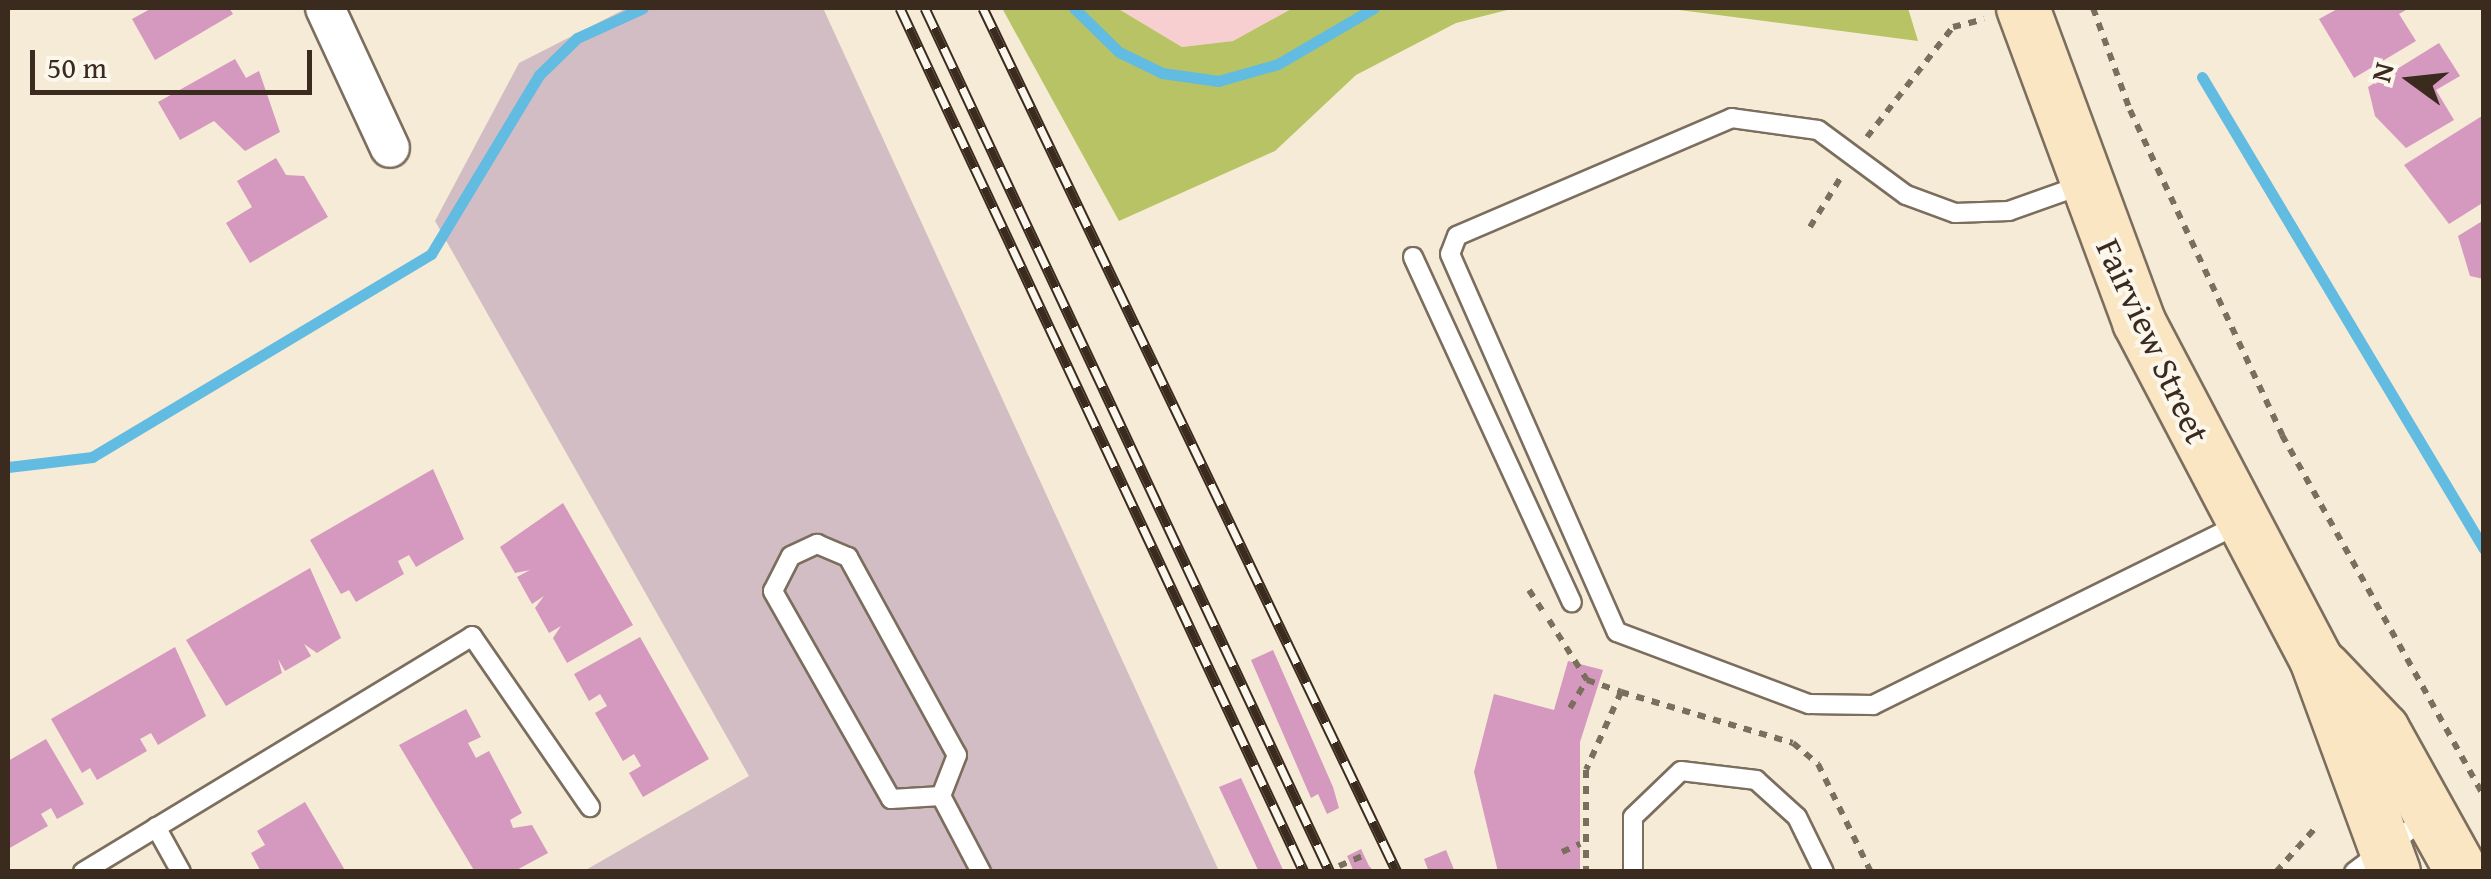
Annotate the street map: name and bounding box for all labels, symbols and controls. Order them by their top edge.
scale bar [35,30,318,92]
north arrow [2361,30,2461,130]
text: 50 m [47,45,107,89]
text: N [2359,58,2404,86]
street label: Fairview Street [2087,232,2219,450]

